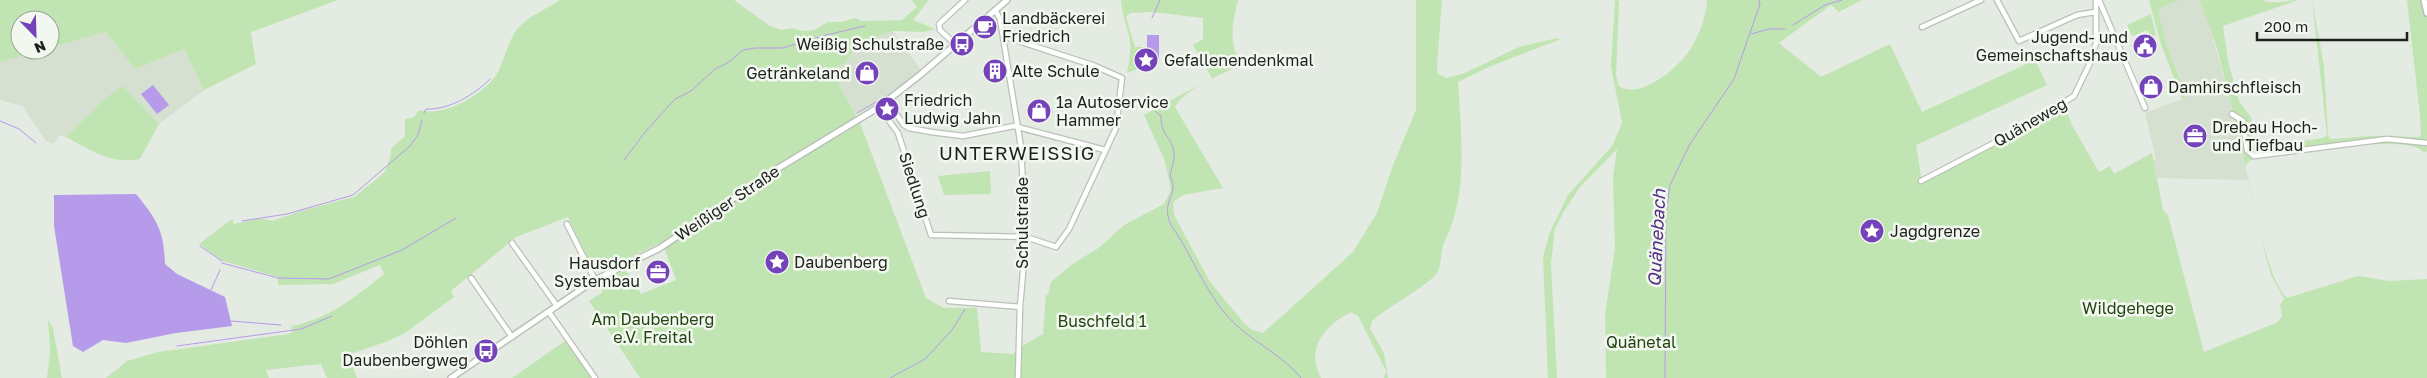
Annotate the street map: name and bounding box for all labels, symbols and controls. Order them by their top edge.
place label: Landbäckerei Friedrich [1002,8,1105,46]
north arrow [10,10,60,60]
scale bar [2257,10,2407,42]
cafe icon: Landbäckerei Friedrich [972,14,998,40]
text: 200 m [2264,17,2308,35]
place label: Jugend- und Gemeinschaftshaus [1976,27,2128,65]
bus stop icon: Weißig Schulstraße [949,31,975,57]
public building icon: Jugend- und Gemeinschaftshaus [2132,33,2158,59]
place label: Weißig Schulstraße [796,34,944,54]
text: N [32,38,48,57]
place icon: Gefallenendenkmal [1133,47,1159,73]
place label: Gefallenendenkmal [1164,50,1314,70]
building icon: Alte Schule [982,58,1008,84]
shop icon: Getränkeland [854,60,880,86]
place label: Alte Schule [1012,61,1100,81]
place label: Getränkeland [746,63,850,83]
shop icon: Damhirschfleisch [2138,74,2164,100]
place label: Damhirschfleisch [2168,77,2301,97]
place label: Friedrich Ludwig Jahn [904,90,1001,128]
place label: 1a Autoservice Hammer [1056,92,1169,130]
street label: Quäneweg [1990,93,2070,151]
place icon: Friedrich Ludwig Jahn [874,96,900,122]
shop icon: 1a Autoservice Hammer [1026,98,1052,124]
place label: Drebau Hoch- und Tiefbau [2212,117,2318,155]
office icon: Drebau Hoch- und Tiefbau [2182,123,2208,149]
district label: UNTERWEISSIG [939,141,1095,164]
street label: Siedlung [895,150,935,220]
street label: Weißiger Straße [671,161,783,245]
street label: Schulstraße [1012,177,1032,269]
water label: Quänebach [1642,188,1670,287]
place icon: Jagdgrenze [1859,218,1885,244]
place label: Jagdgrenze [1890,221,1980,241]
place icon: Daubenberg [764,249,790,275]
place label: Daubenberg [794,252,888,272]
place label: Hausdorf Systembau [554,253,640,291]
office icon: Hausdorf Systembau [645,259,671,285]
park label: Wildgehege [2082,298,2174,318]
park label: Am Daubenberg e.V. Freital [592,309,714,347]
park label: Buschfeld 1 [1058,311,1147,331]
place label: Döhlen Daubenbergweg [342,332,468,370]
park label: Quänetal [1606,332,1676,352]
bus stop icon: Döhlen Daubenbergweg [473,338,499,364]

